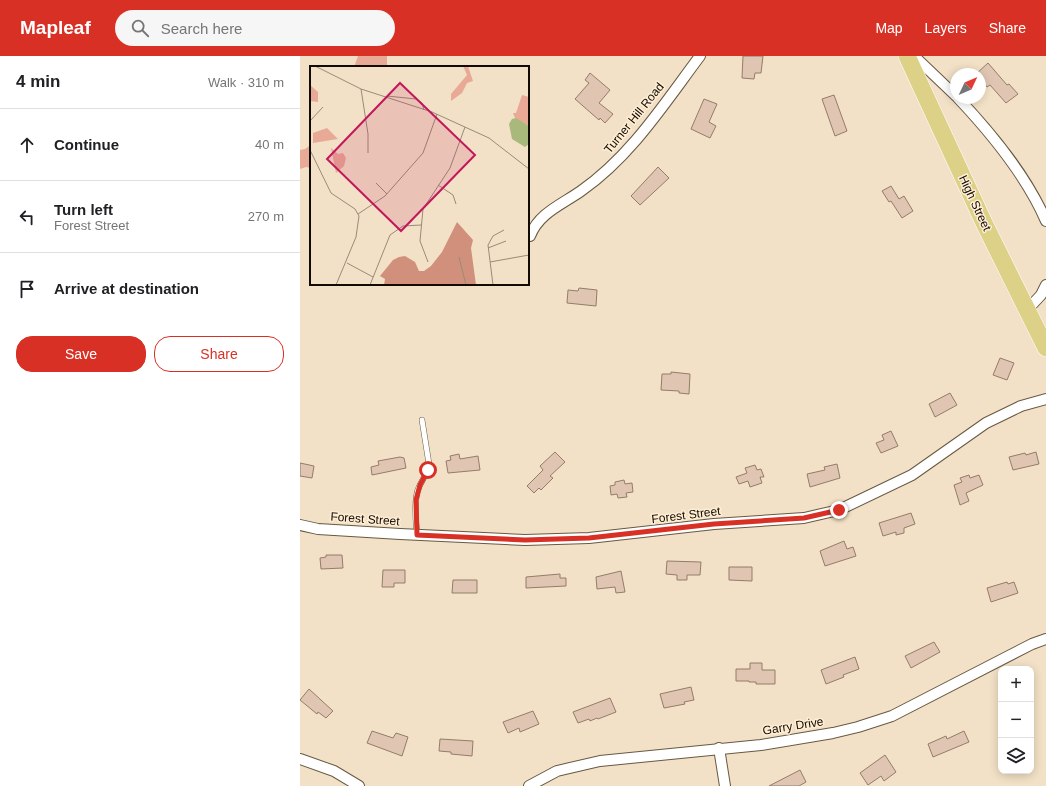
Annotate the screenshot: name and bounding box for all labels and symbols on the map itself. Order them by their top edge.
inset map [310,66,529,285]
north arrow [950,68,986,104]
street label: Turner Hill Road [601,80,667,156]
street label: High Street [956,173,994,234]
route start [419,461,437,479]
route end [830,501,848,519]
street label: Forest Street [651,504,722,526]
street label: Forest Street [330,510,401,528]
street label: Garry Drive [762,714,825,738]

